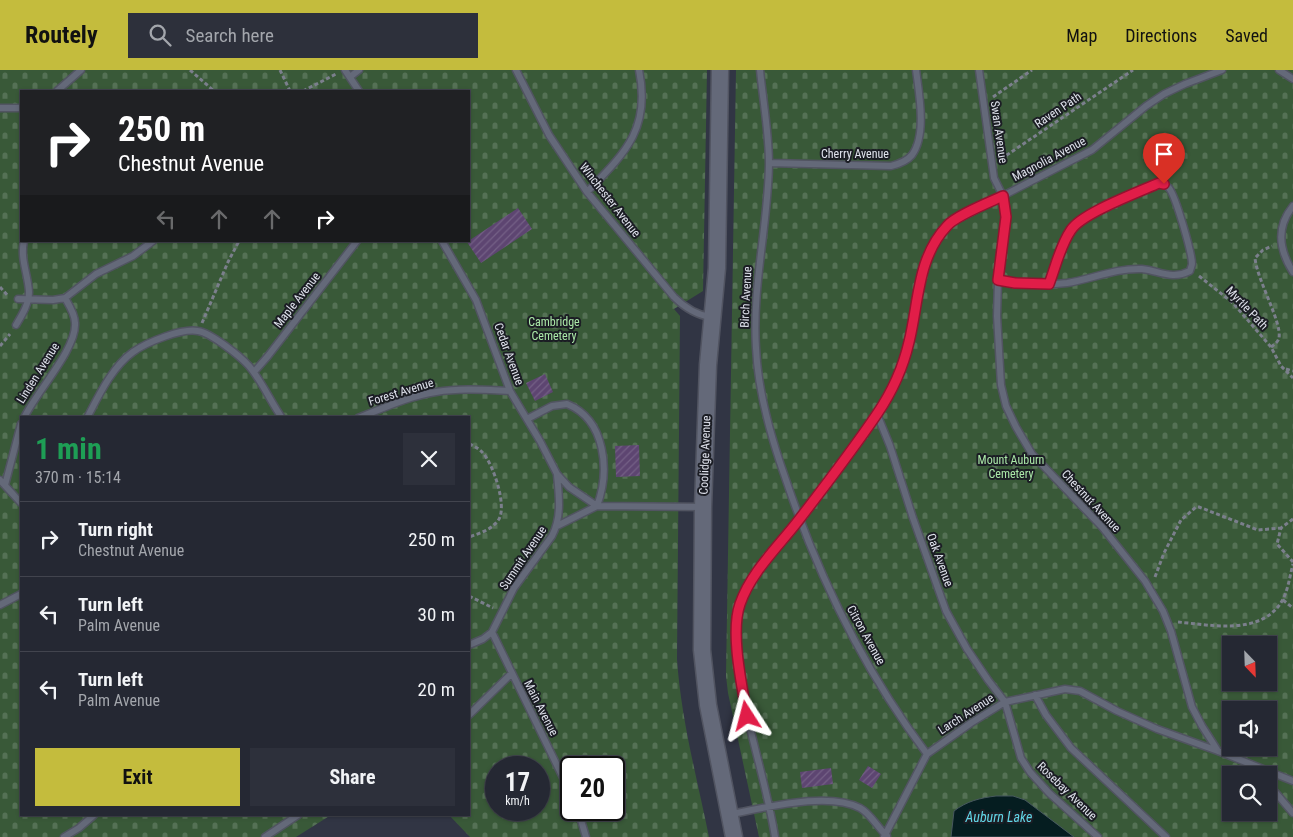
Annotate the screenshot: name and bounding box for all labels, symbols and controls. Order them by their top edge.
search box [128,13,478,58]
text: Routely [25,21,98,49]
icon: search [146,21,174,49]
text: Search here [186,24,274,47]
text: Map [1066,25,1097,46]
text: Directions [1125,25,1197,46]
text: Saved [1225,25,1268,46]
street label: Raven Path [1032,89,1084,131]
street label: Swan Avenue [988,100,1010,164]
text: 250 m [118,109,205,150]
icon: right [35,110,100,175]
pin [1143,133,1185,184]
street label: Magnolia Avenue [1010,134,1088,184]
icon: arrive [1150,140,1178,168]
street label: Cherry Avenue [821,147,889,161]
text: Chestnut Avenue [118,151,264,176]
street label: Winchester Avenue [577,160,644,240]
icon: left [152,205,180,233]
icon: ahead [205,205,233,233]
icon: ahead [258,205,286,233]
icon: right [311,205,339,233]
street label: Birch Avenue [737,266,755,328]
street label: Maple Avenue [271,269,323,330]
street label: Myrtle Path [1223,284,1271,333]
park label: Cambridge Cemetery [528,315,580,343]
street label: Cedar Avenue [491,321,527,387]
street label: Linden Avenue [14,340,62,406]
street label: Forest Avenue [367,375,436,409]
street label: Coolidge Avenue [697,415,713,495]
text: 1 min [35,431,102,466]
button: close [403,433,455,485]
park label: Mount Auburn Cemetery [978,453,1045,481]
street label: Chestnut Avenue [1059,467,1124,535]
text: 370 m · 15:14 [35,468,121,487]
text: Turn right [78,518,153,541]
street label: Summit Avenue [497,523,550,592]
icon: right [35,525,63,553]
text: 250 m [408,528,455,551]
street label: Oak Avenue [924,531,956,589]
text: Chestnut Avenue [78,541,184,560]
text: Turn left [78,593,143,616]
icon: left [35,600,63,628]
text: 30 m [418,603,455,626]
street label: Citron Avenue [844,603,888,667]
text: Palm Avenue [78,616,160,635]
north arrow [1222,636,1278,691]
map controls [1222,636,1277,821]
text: Turn left [78,668,143,691]
icon: left [35,675,63,703]
text: 20 m [418,678,455,701]
street label: Main Avenue [521,678,561,739]
position arrow [720,689,772,741]
text: Palm Avenue [78,691,160,710]
street label: Larch Avenue [936,691,997,737]
button: sound [1222,701,1277,756]
button: Exit [35,748,240,806]
button: Share [250,748,455,806]
speed limit sign: 20 [560,756,625,821]
street label: Rosebay Avenue [1034,759,1100,823]
button: search [1222,766,1277,821]
text: 17 [505,768,530,797]
text: km/h [505,794,530,808]
water label: Auburn Lake [965,809,1032,825]

